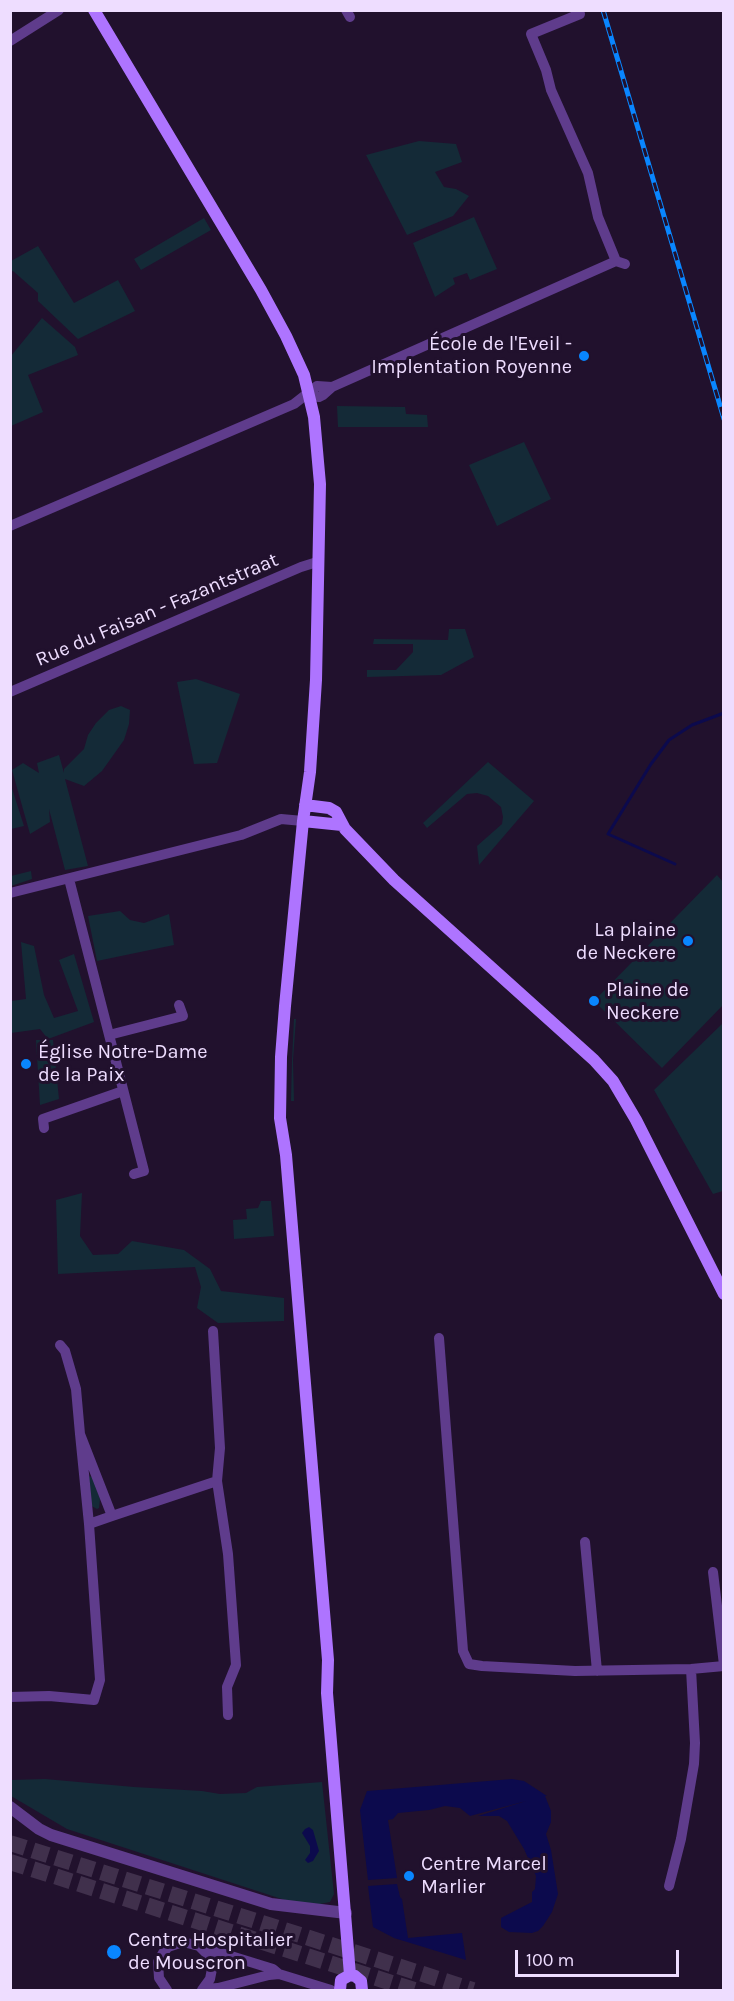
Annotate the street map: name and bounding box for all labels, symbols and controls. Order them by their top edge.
place label: École de l'Eveil - Implentation Royenne [371,332,572,379]
marker: École de l'Eveil - Implentation Royenne [577,349,591,363]
street label: Rue du Faisan - Fazantstraat [32,548,282,672]
place label: La plaine de Neckere [576,918,676,965]
marker: La plaine de Neckere [681,934,695,948]
place label: Plaine de Neckere [606,978,689,1025]
marker: Plaine de Neckere [587,994,601,1008]
place label: Église Notre-Dame de la Paix [38,1040,207,1087]
marker: Église Notre-Dame de la Paix [19,1057,33,1071]
place label: Centre Marcel Marlier [421,1852,547,1899]
marker: Centre Marcel Marlier [402,1869,416,1883]
place label: Centre Hospitalier de Mouscron [128,1928,292,1975]
scale bar [518,1938,682,1976]
marker: Centre Hospitalier de Mouscron [105,1943,123,1961]
text: 100 m [526,1949,574,1971]

